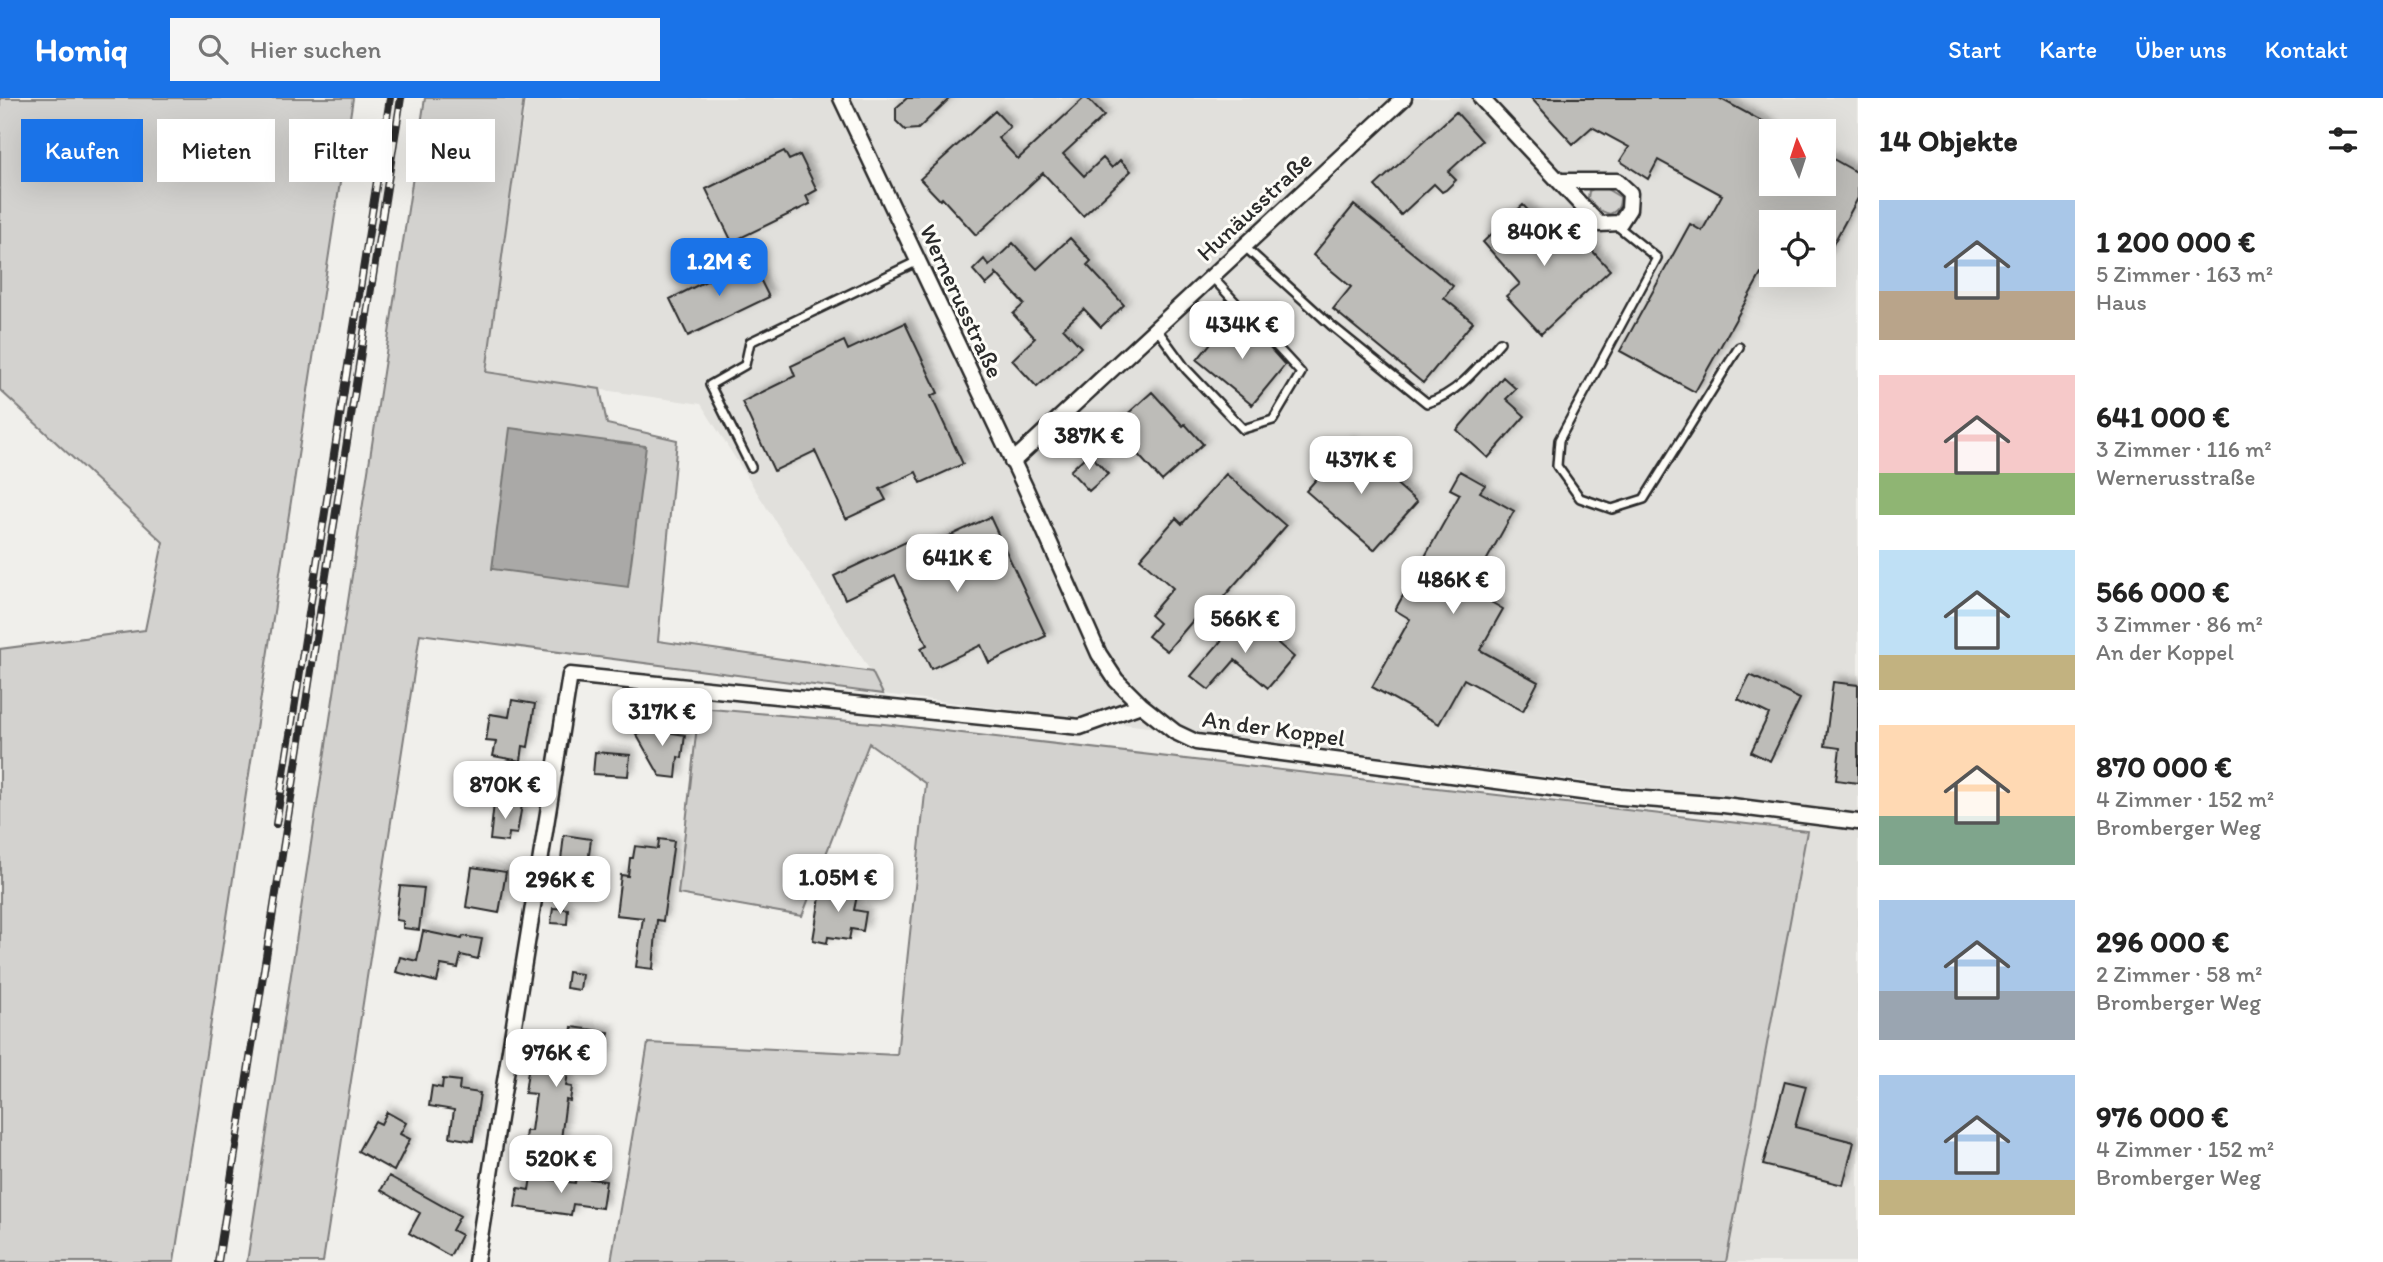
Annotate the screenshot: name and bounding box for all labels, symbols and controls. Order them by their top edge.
search box [170,18,660,81]
text: Homiq [35,30,128,69]
icon: search [194,30,232,68]
text: Hier suchen [250,33,381,65]
text: Start [1948,35,2001,64]
text: Karte [2039,35,2097,64]
text: Über uns [2135,35,2227,64]
text: Kontakt [2265,35,2348,64]
chip: Kaufen [21,119,143,182]
chip: Mieten [157,119,275,182]
chip: Filter [289,119,392,182]
chip: Neu [406,119,495,182]
north arrow [1759,119,1836,196]
map controls [1759,119,1836,287]
icon: filters [2324,121,2362,159]
text: 14 Objekte [1879,122,2018,159]
street label: Hunäusstraße [1190,145,1318,267]
pin: 840K € [1487,208,1601,268]
button: locate [1759,210,1836,287]
text: 840K € [1507,217,1581,245]
street label: Wernerusstraße [914,220,1010,382]
text: 1 200 000 € [2096,223,2255,260]
icon: home [1935,228,2019,312]
pin: 1.2M € [662,238,776,298]
text: 1.2M € [687,247,751,275]
text: 5 Zimmer · 163 m² [2096,260,2273,288]
text: Haus [2096,288,2147,316]
pin: 434K € [1185,302,1299,361]
text: 434K € [1205,310,1279,338]
text: 641 000 € [2096,398,2230,435]
icon: home [1935,403,2019,487]
pin: 387K € [1032,412,1146,472]
text: 387K € [1054,421,1124,449]
text: 3 Zimmer · 116 m² [2096,435,2272,463]
pin: 437K € [1304,436,1418,496]
text: 437K € [1326,445,1396,473]
text: Wernerusstraße [2096,463,2255,491]
pin: 641K € [900,534,1014,594]
text: 641K € [922,543,992,571]
pin: 486K € [1396,556,1510,616]
text: 486K € [1417,565,1489,593]
text: 566 000 € [2096,573,2230,610]
icon: home [1935,578,2019,662]
pin: 566K € [1188,596,1302,655]
text: 566K € [1210,604,1280,632]
text: 3 Zimmer · 86 m² [2096,610,2263,638]
text: An der Koppel [2096,638,2234,666]
pin: 317K € [605,688,719,748]
text: 317K € [628,697,696,725]
street label: An der Koppel [1201,704,1347,752]
text: 870 000 € [2096,748,2232,785]
icon: home [1935,753,2019,837]
pin: 870K € [448,762,562,821]
text: 870K € [469,770,541,798]
text: 4 Zimmer · 152 m² [2096,785,2274,813]
text: Bromberger Weg [2096,813,2261,841]
pin: 1.05M € [773,854,903,914]
pin: 296K € [503,856,617,916]
text: 1.05M € [799,863,877,891]
text: 296K € [525,865,595,893]
text: 296 000 € [2096,923,2229,960]
icon: home [1935,928,2019,1012]
text: 2 Zimmer · 58 m² [2096,960,2262,988]
text: Bromberger Weg [2096,988,2261,1016]
pin: 976K € [499,1030,613,1089]
text: 976K € [522,1038,590,1066]
text: 976 000 € [2096,1098,2229,1135]
icon: home [1935,1103,2019,1187]
text: 4 Zimmer · 152 m² [2096,1135,2274,1163]
pin: 520K € [504,1136,618,1195]
text: 520K € [525,1144,597,1172]
text: Bromberger Weg [2096,1163,2261,1191]

